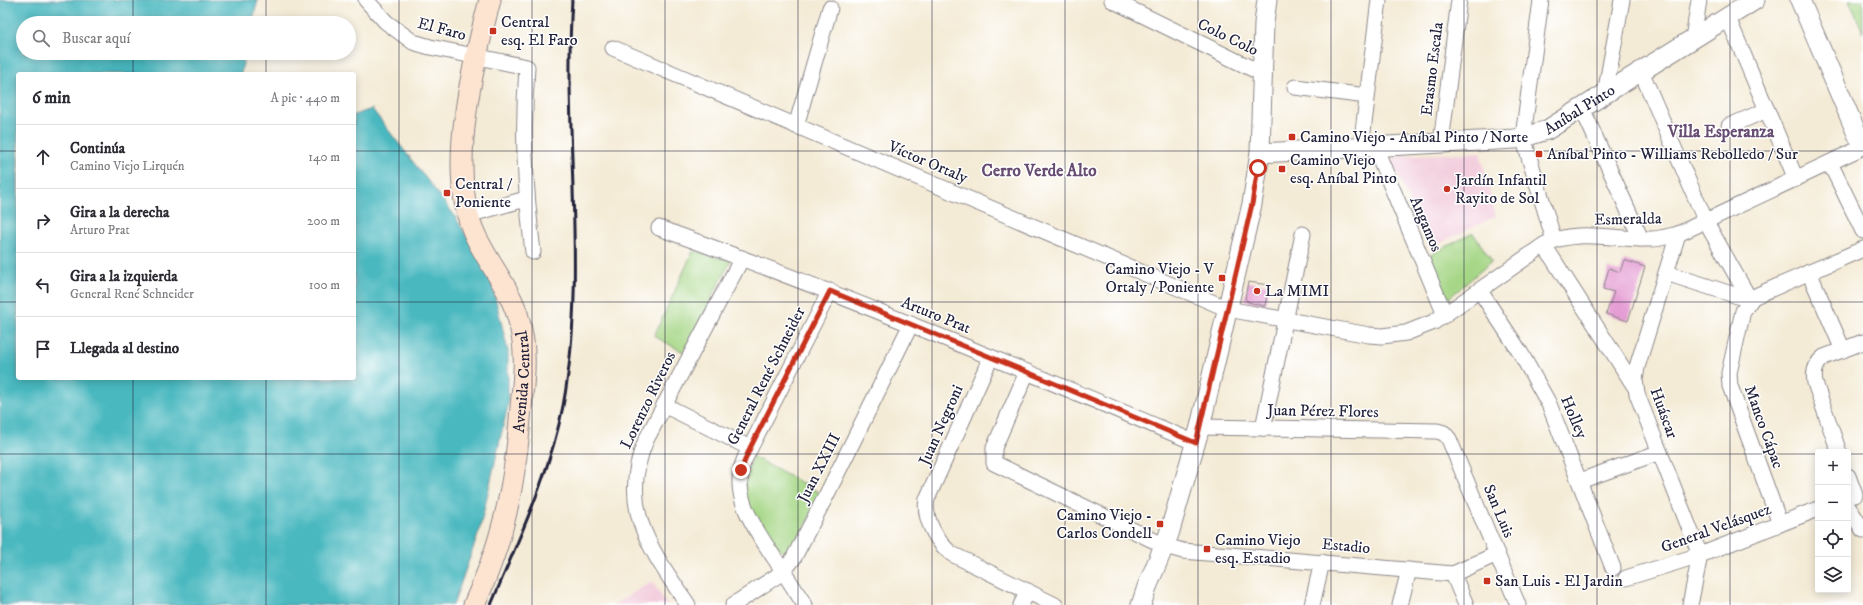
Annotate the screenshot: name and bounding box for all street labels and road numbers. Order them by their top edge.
street label: El Faro [416,13,469,45]
street label: Colo Colo [1194,14,1262,60]
street label: Erasmo Escala [1416,21,1448,117]
street label: Aníbal Pinto [1540,80,1619,139]
street label: Víctor Ortaly [884,136,971,188]
street label: Angamos [1405,193,1447,255]
street label: Esmeralda [1594,208,1662,230]
street label: Arturo Prat [898,292,974,338]
street label: General René Schneider [722,303,810,449]
street label: Avenida Central [509,329,534,434]
street label: Lorenzo Riveros [616,348,680,452]
street label: Juan Negroni [914,382,968,470]
street label: Manco Cápac [1740,383,1788,471]
street label: Huáscar [1646,385,1682,441]
street label: Holley [1556,393,1592,442]
street label: Juan Pérez Flores [1265,400,1379,422]
street label: Juan XXIII [792,430,845,508]
street label: San Luis [1479,481,1519,541]
street label: General Velásquez [1658,499,1774,557]
street label: Estadio [1321,534,1371,558]

